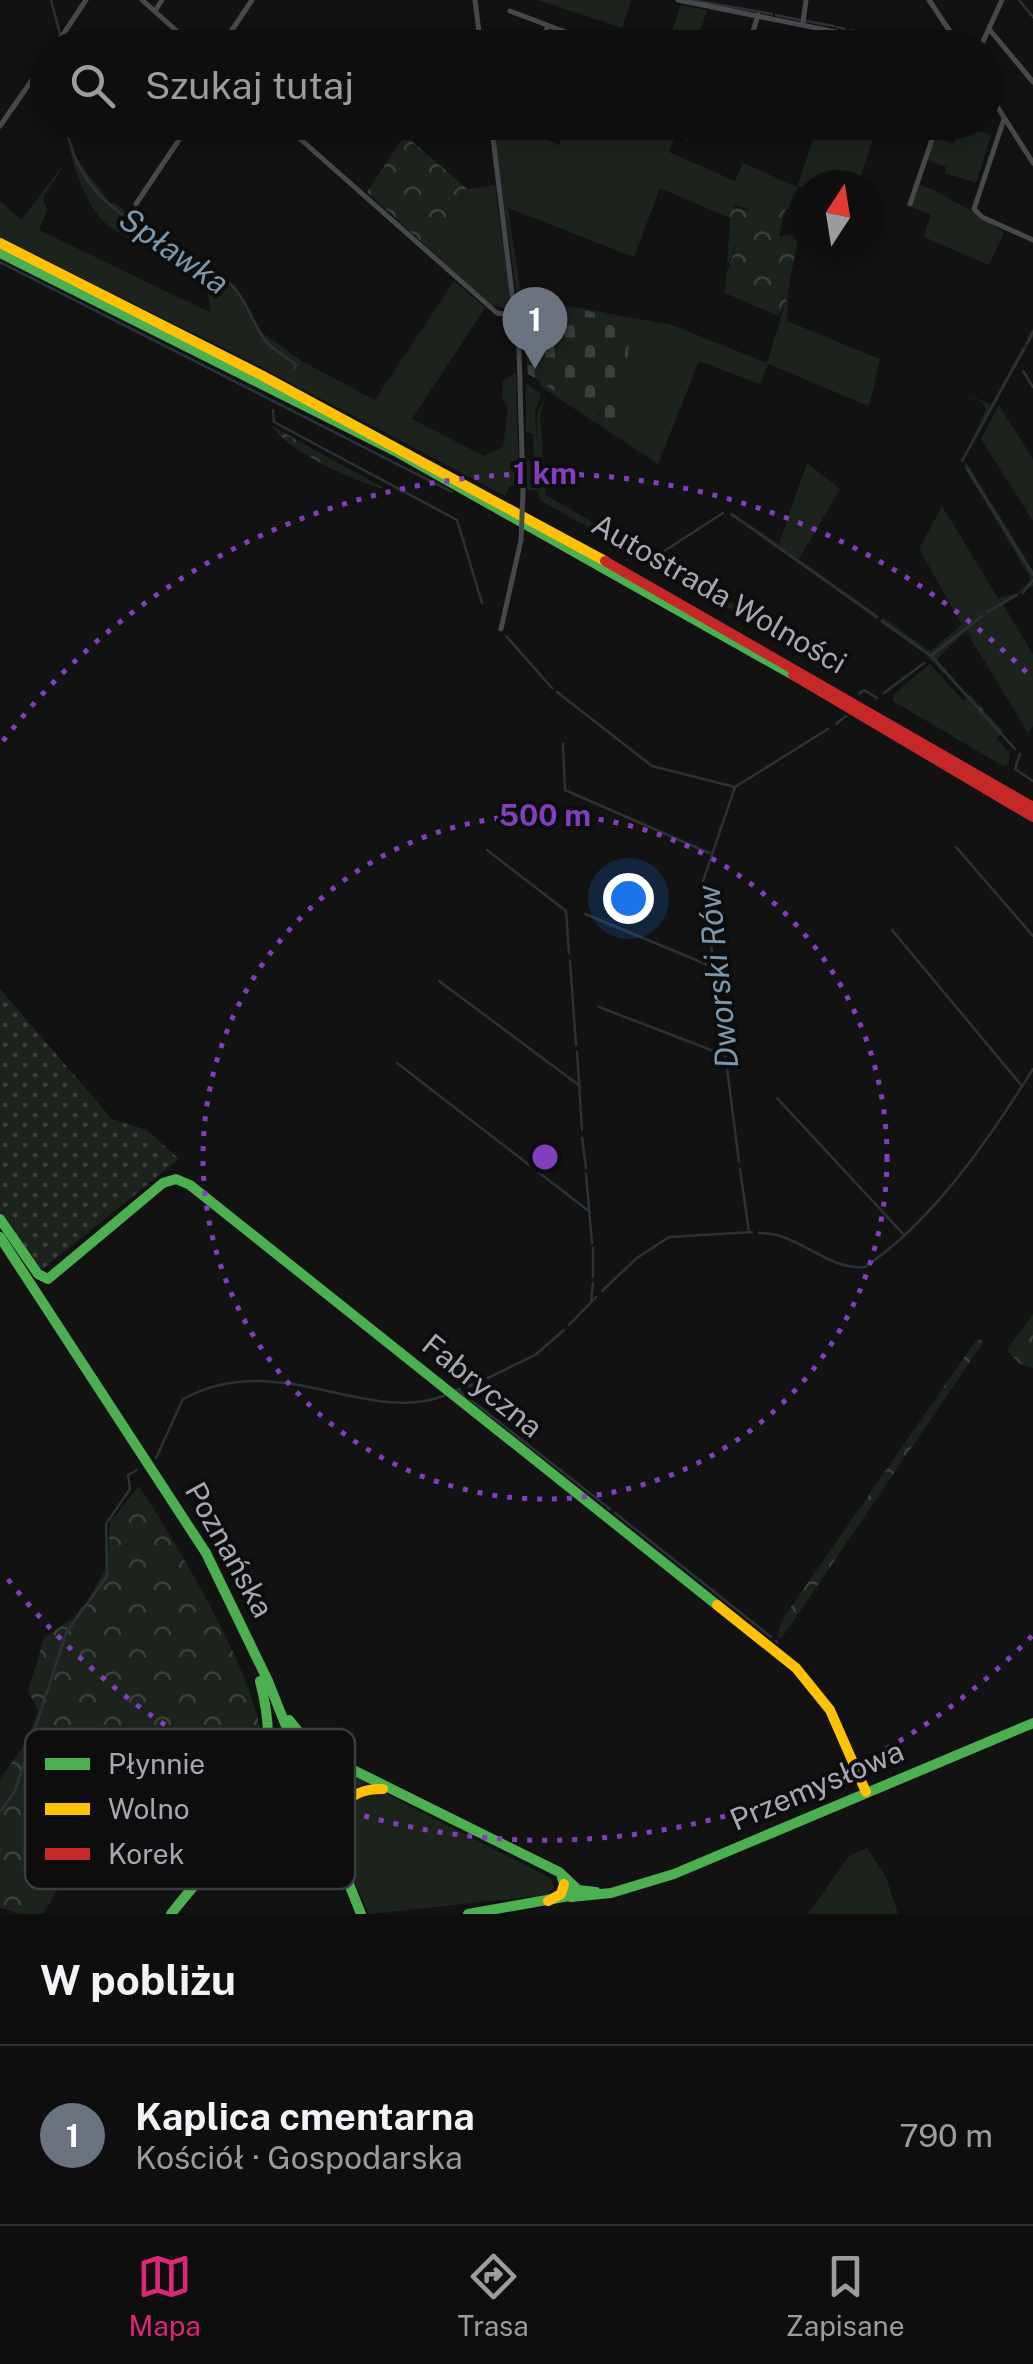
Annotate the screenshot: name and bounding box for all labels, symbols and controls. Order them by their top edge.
search box [30,30,1003,140]
icon: search [65,58,120,113]
text: Szukaj tutaj [145,63,354,108]
north arrow [793,170,883,260]
water label: Spławka [113,200,236,302]
pin: 1 [502,286,568,369]
text: 1 km [513,455,577,491]
street label: Autostrada Wolności [586,506,853,681]
text: 500 m [499,797,591,833]
your location [603,873,654,924]
water label: Dworski Rów [689,882,746,1070]
centre of rings [527,1139,563,1175]
street label: Fabryczna [415,1326,550,1445]
street label: Poznańska [178,1476,282,1623]
legend [25,1729,355,1889]
street label: Przemysłowa [724,1732,909,1838]
text: Płynnie [108,1747,205,1780]
text: Wolno [108,1792,190,1825]
text: Korek [108,1837,184,1870]
text: W pobliżu [40,1955,236,2004]
text: Kaplica cmentarna [135,2094,475,2139]
text: 1 [66,2117,79,2154]
text: 790 m [900,2117,993,2154]
text: Kościół · Gospodarska [135,2139,463,2176]
tab: Mapa [128,2249,201,2342]
tab: Trasa [458,2249,529,2342]
tab: Zapisane [786,2249,905,2342]

